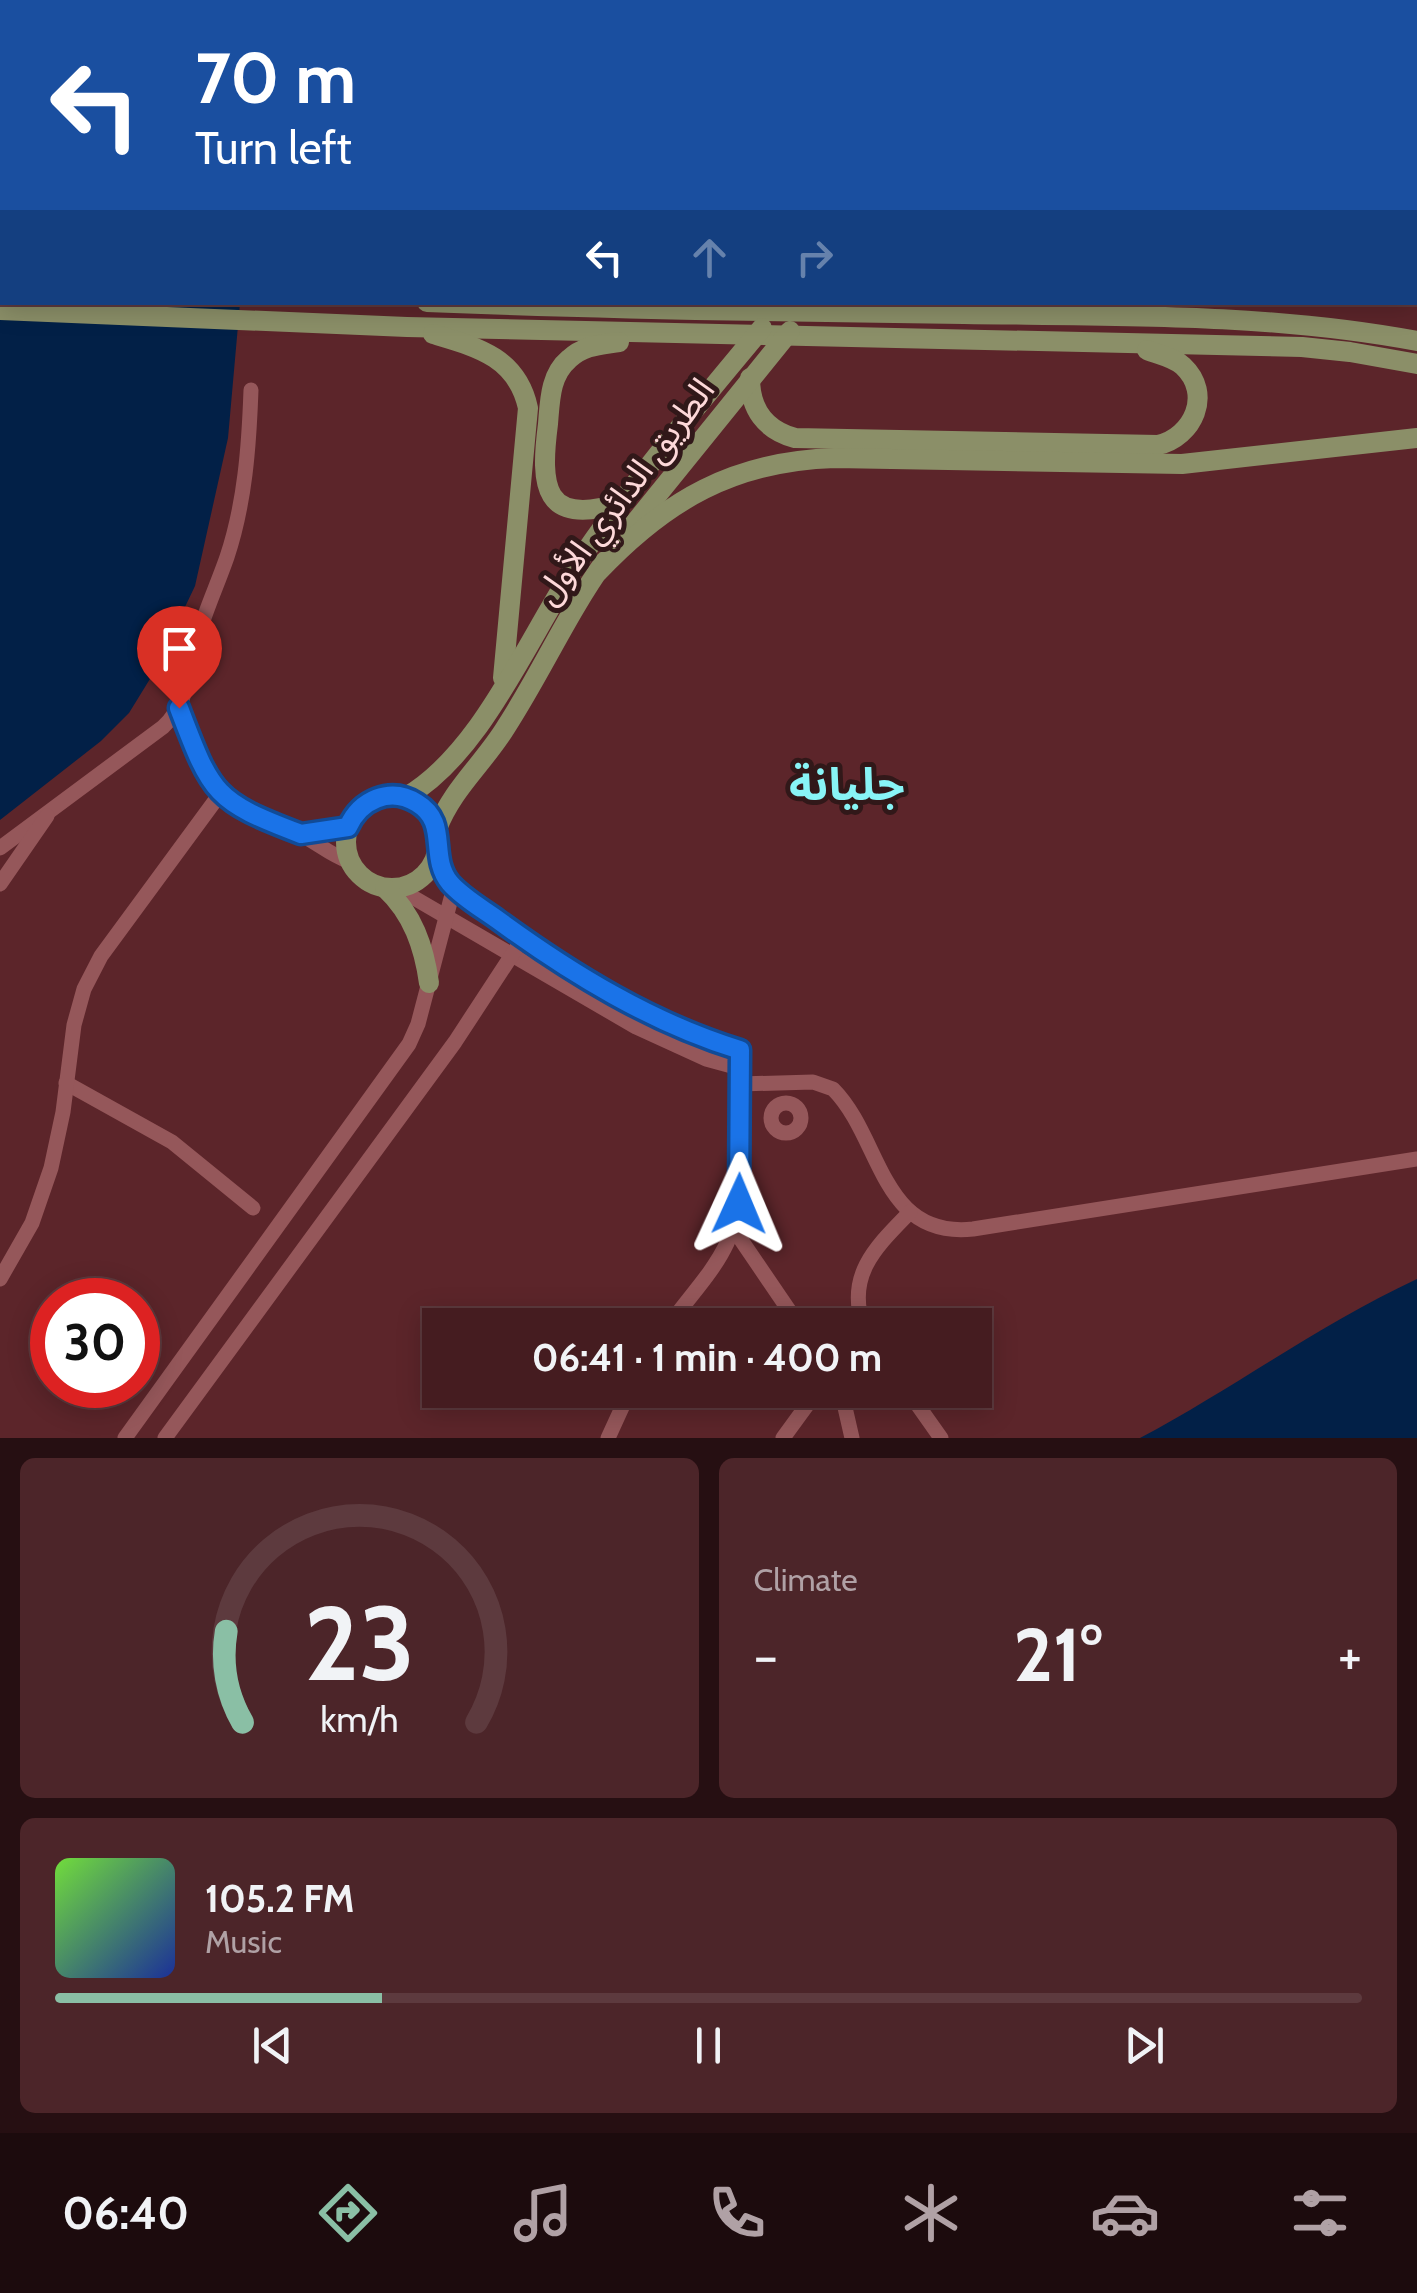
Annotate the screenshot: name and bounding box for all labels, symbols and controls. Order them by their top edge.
text: 70 m [195,35,356,121]
icon: left [30,40,160,170]
text: Turn left [195,121,352,175]
icon: left [577,230,632,285]
icon: ahead [682,230,737,285]
icon: right [787,230,842,285]
street label: الطريق الدائري الأول [525,369,728,616]
pin [137,606,222,709]
icon: arrive [152,621,207,676]
district label: جليانة [789,757,905,811]
position arrow [687,1152,791,1256]
speed limit sign: 30 [30,1278,160,1408]
text: 06:41 · 1 min · 400 m [532,1334,882,1381]
text: Climate [754,1560,858,1599]
text: 23 [304,1580,415,1706]
text: 21° [1013,1609,1102,1700]
text: − [754,1622,778,1689]
text: + [1338,1622,1362,1689]
text: km/h [320,1698,398,1741]
text: 105.2 FM [205,1875,354,1922]
text: Music [205,1922,282,1961]
icon: previous [245,2018,300,2073]
icon: pause [681,2018,736,2073]
icon: next [1117,2018,1172,2073]
icon: directions [313,2178,383,2248]
icon: music [508,2178,578,2248]
icon: phone [702,2178,772,2248]
icon: climate [896,2178,966,2248]
icon: car [1090,2178,1160,2248]
icon: filters [1285,2178,1355,2248]
text: 06:40 [62,2186,189,2240]

